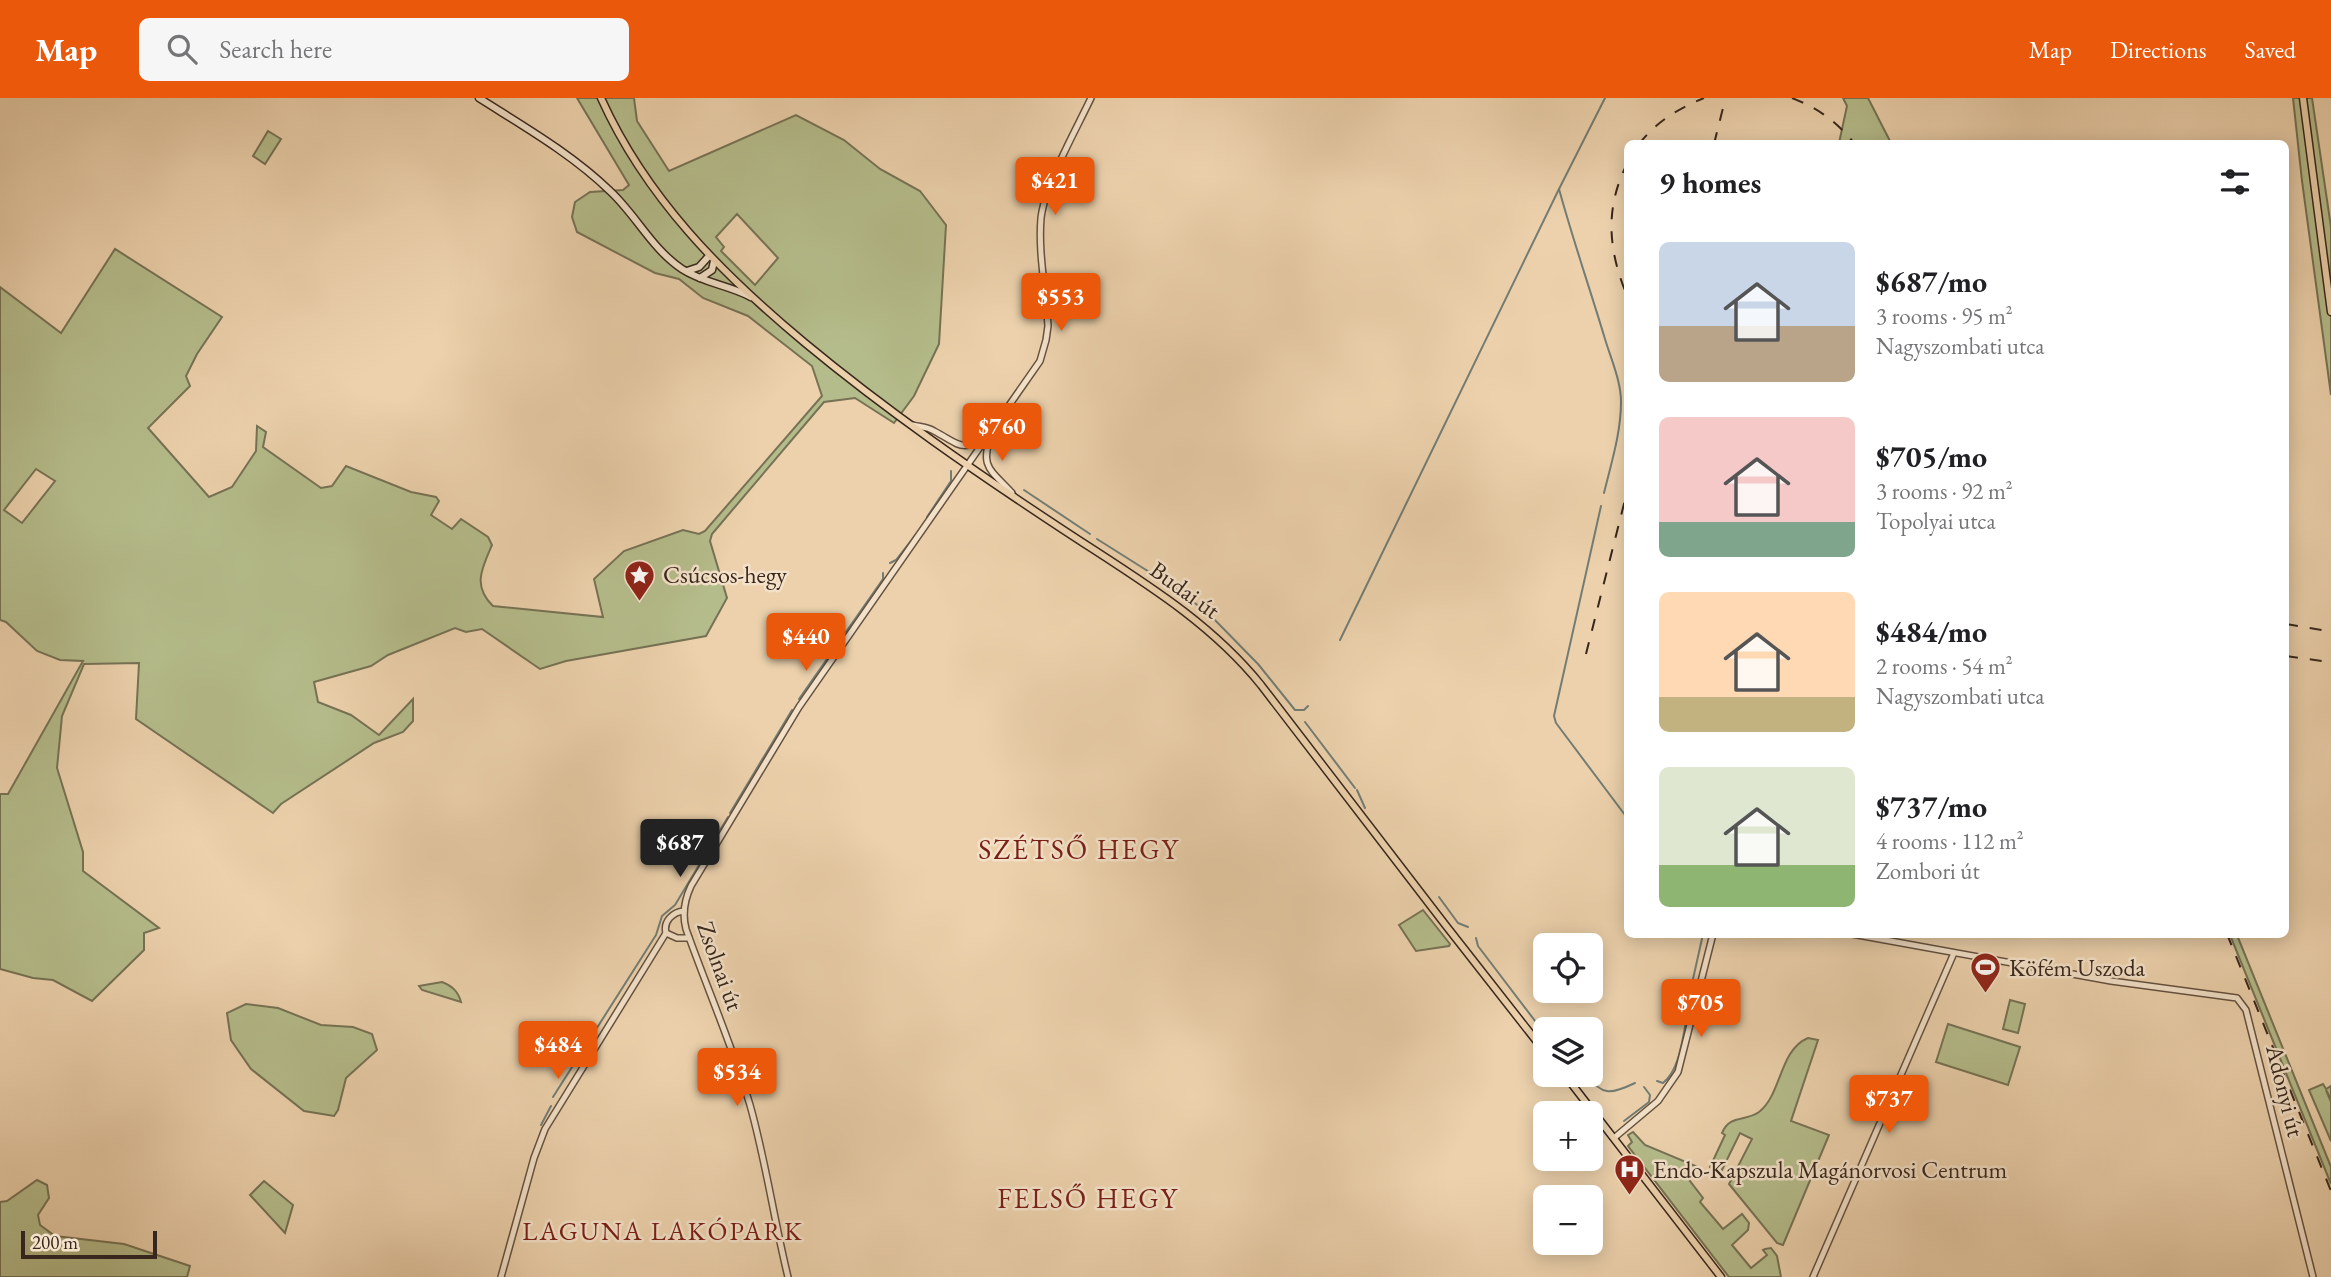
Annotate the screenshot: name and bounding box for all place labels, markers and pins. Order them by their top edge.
pin: $421 [1014,158,1096,217]
pin: $553 [1020,274,1102,333]
pin: $760 [961,404,1043,463]
place icon: Csúcsos-hegy [623,558,657,602]
place label: Csúcsos-hegy [663,559,787,590]
pin: $440 [765,614,847,673]
pin: $687 [639,820,721,879]
sports icon: Köfém Uszoda [1969,951,2003,995]
place label: Köfém Uszoda [2009,952,2146,983]
pin: $705 [1660,979,1742,1039]
pin: $484 [517,1021,599,1081]
pin: $534 [696,1048,778,1108]
pin: $737 [1848,1076,1930,1135]
hospital icon: Endo-Kapszula Magánorvosi Centrum [1613,1153,1647,1197]
place label: Endo-Kapszula Magánorvosi Centrum [1653,1154,2008,1185]

